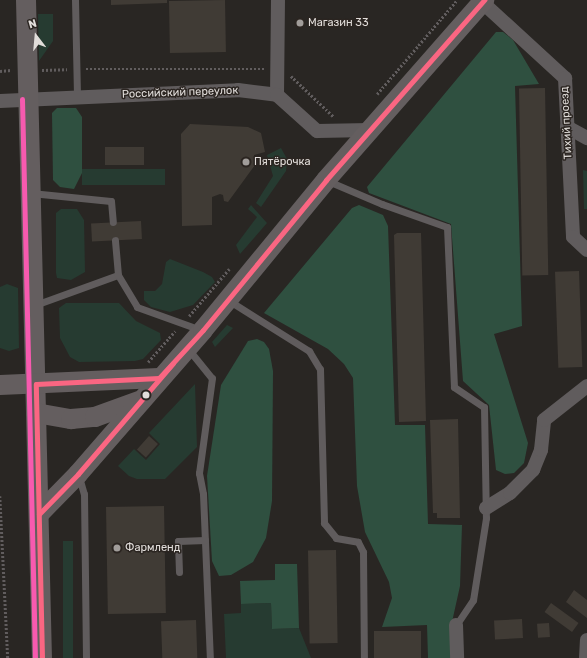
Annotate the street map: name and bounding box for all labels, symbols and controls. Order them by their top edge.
north arrow [16,16,56,56]
place label: Магазин 33 [308,16,369,30]
text: N [27,17,38,31]
marker: Магазин 33 [295,18,305,28]
street label: Российский переулок [122,84,238,102]
street label: Тихий проезд [559,86,575,160]
place label: Пятёрочка [254,155,311,169]
marker: Пятёрочка [241,157,251,167]
unlabelled marker [141,390,151,400]
place label: Фармленд [125,541,180,555]
marker: Фармленд [112,543,122,553]

